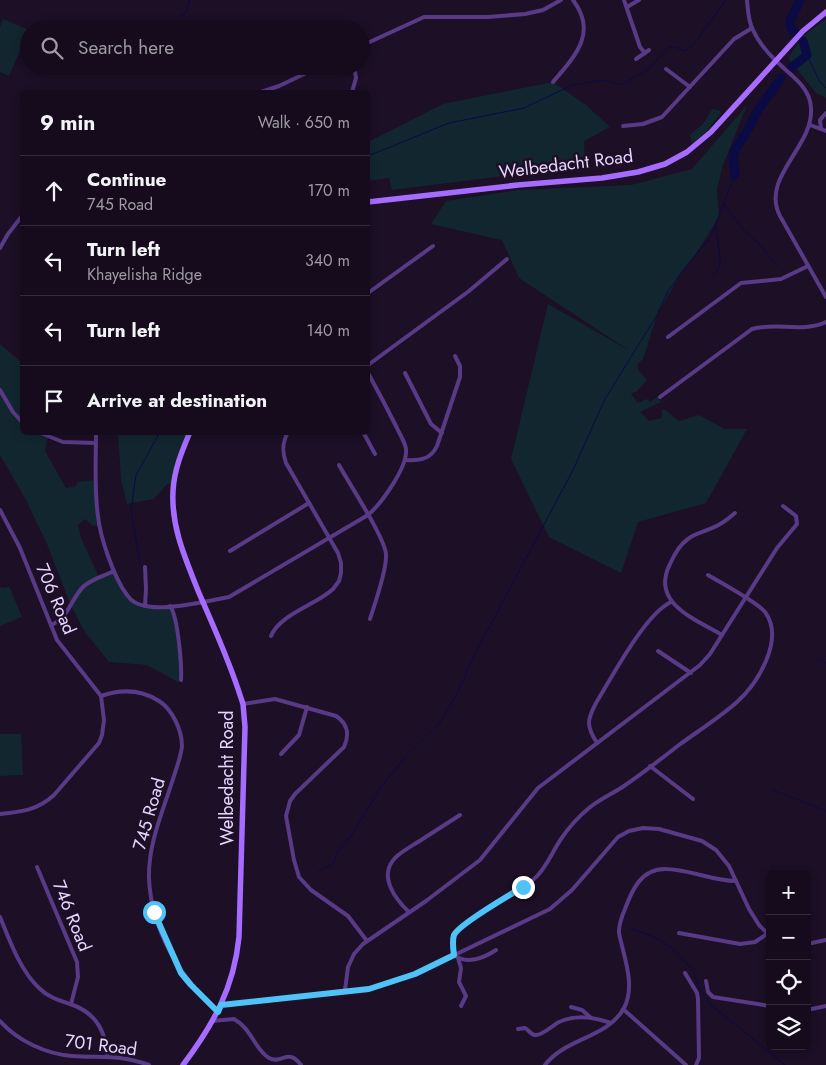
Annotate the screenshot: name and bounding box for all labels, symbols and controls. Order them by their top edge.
search box [20,20,370,75]
icon: search [38,34,66,62]
text: Search here [78,34,174,61]
text: 9 min [40,108,95,138]
text: Walk · 650 m [258,111,350,134]
street label: Welbedacht Road [497,143,635,185]
text: Continue [87,166,166,193]
icon: ahead [40,177,68,205]
text: 170 m [308,179,350,202]
text: 745 Road [87,193,153,216]
text: Turn left [87,236,160,263]
icon: left [40,247,68,275]
text: 340 m [305,249,350,272]
text: Khayelisha Ridge [87,263,202,286]
icon: left [40,317,68,345]
text: Turn left [87,317,160,344]
text: 140 m [307,319,350,342]
icon: arrive [40,387,68,415]
text: Arrive at destination [87,387,267,414]
street label: 706 Road [29,559,83,639]
street label: Welbedacht Road [214,711,240,845]
street label: 745 Road [126,775,172,853]
map controls [766,870,811,1050]
button: + [766,870,811,915]
route end [512,876,535,899]
street label: 746 Road [46,877,98,955]
route start [143,901,166,924]
button: − [766,915,811,960]
button: locate [766,960,811,1005]
button: layers [766,1005,811,1050]
street label: 701 Road [63,1028,139,1062]

